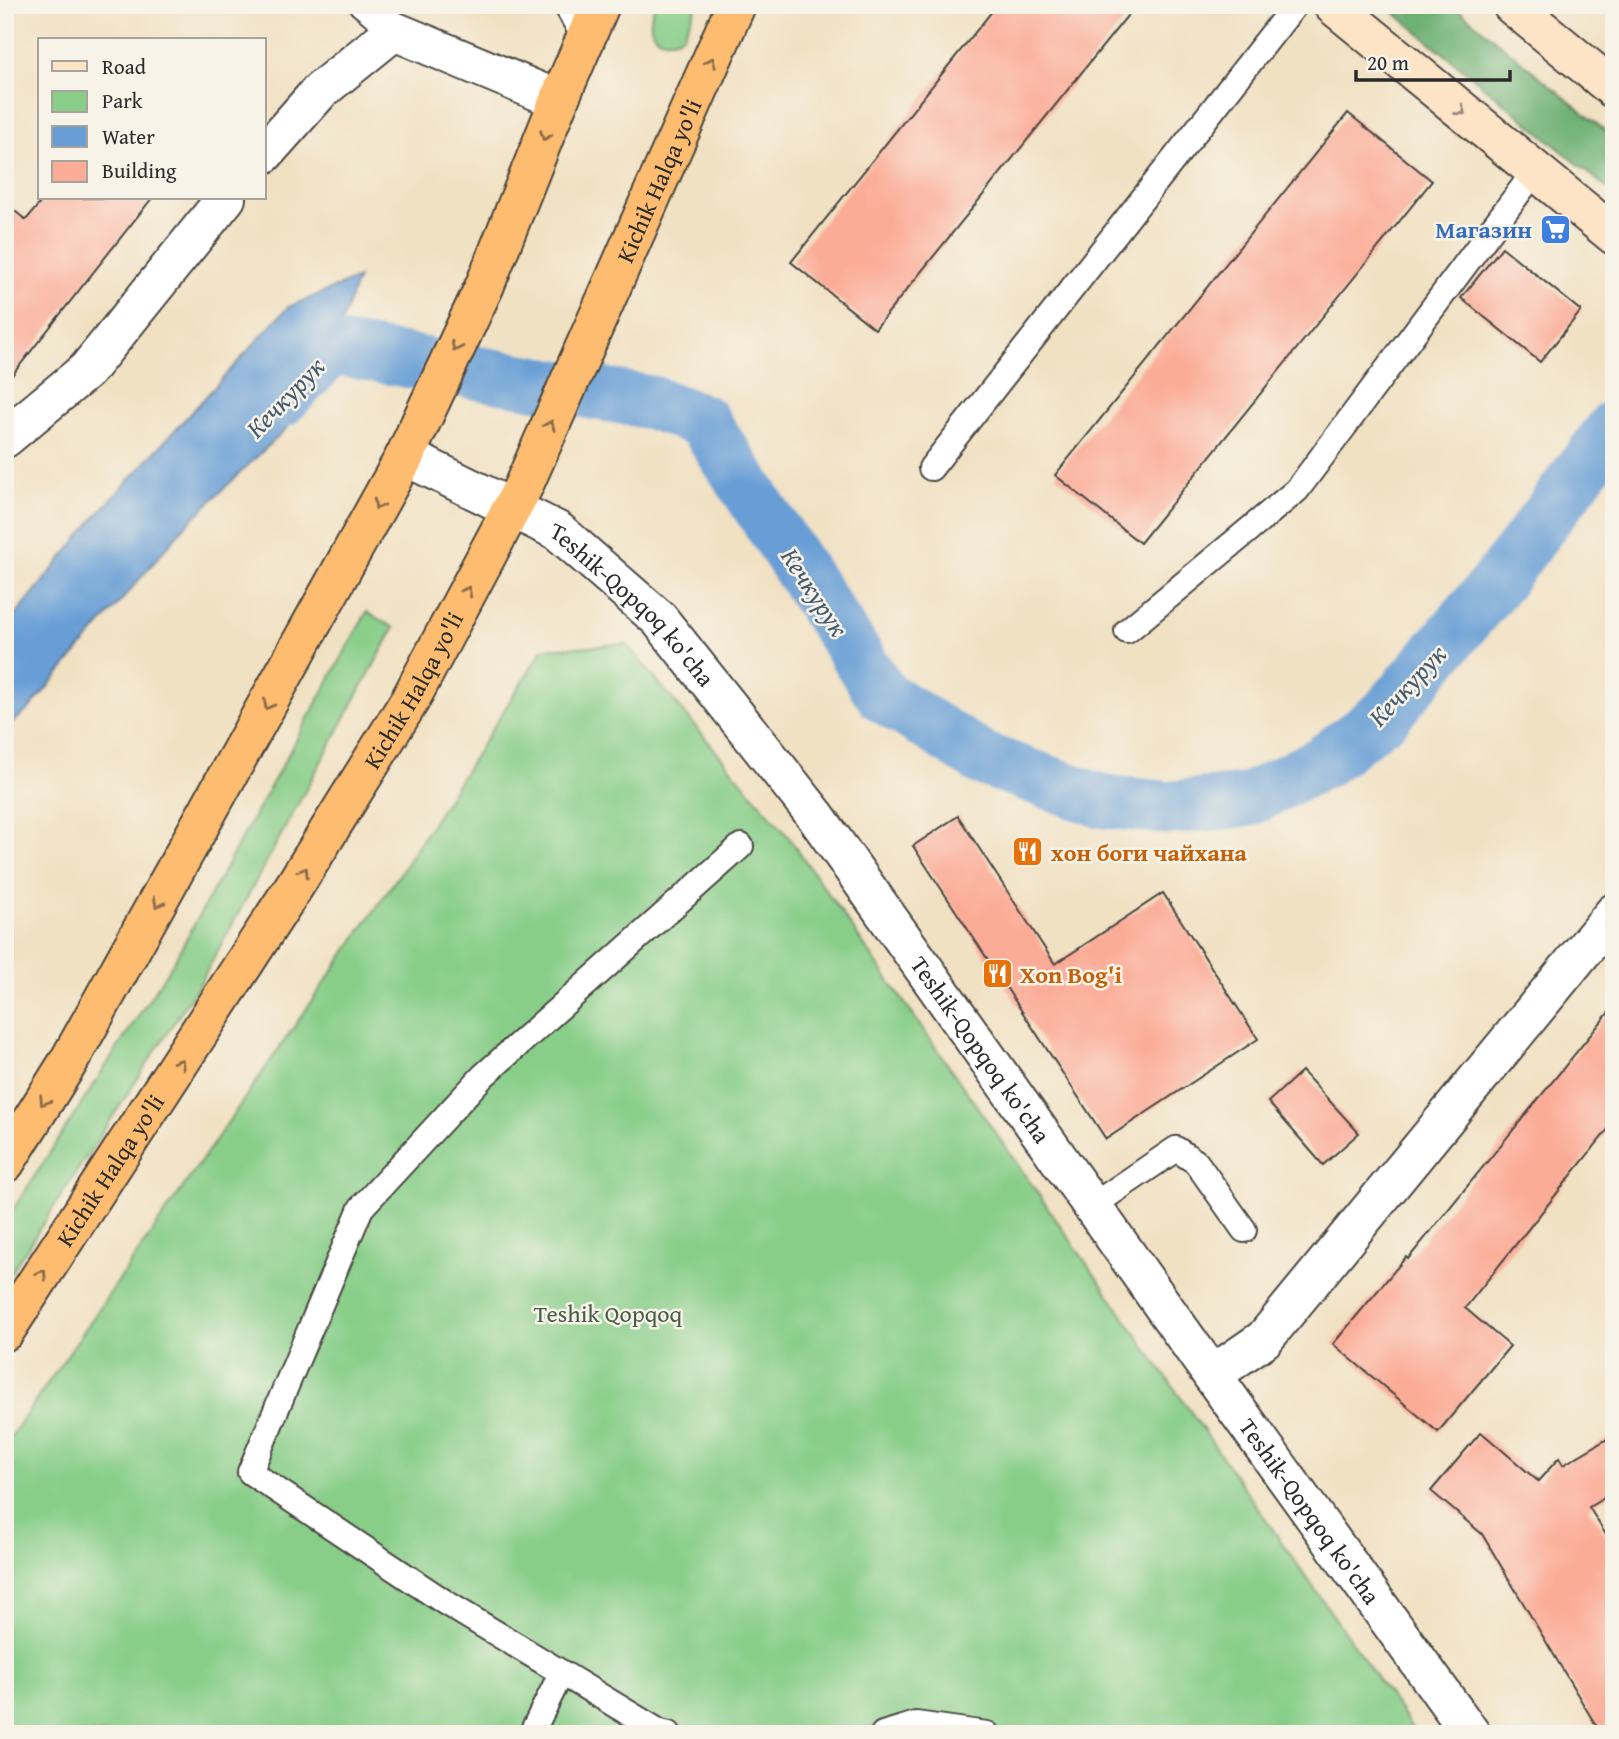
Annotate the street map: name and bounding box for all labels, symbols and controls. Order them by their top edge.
legend [38,38,266,200]
scale bar [1356,38,1510,82]
text: 20 m [1367,47,1409,78]
text: Road [102,51,147,82]
one-way arrow [703,56,717,69]
text: Park [102,85,143,116]
street label: Kichik Halqa yo'li [607,93,710,268]
one-way arrow [1454,102,1466,115]
text: Water [102,121,155,152]
one-way arrow [539,129,553,141]
text: Building [102,155,177,186]
place label: Магазин [1435,212,1532,247]
supermarket icon: Магазин [1538,212,1572,246]
one-way arrow [450,340,464,352]
water label: Кечкурук [236,348,334,446]
one-way arrow [542,419,556,432]
one-way arrow [373,498,386,510]
street label: Teshik-Qopqoq ko'cha [545,513,724,694]
water label: Кечкурук [772,540,859,645]
one-way arrow [459,586,473,598]
street label: Kichik Halqa yo'li [354,605,472,775]
water label: Кечкурук [1359,635,1455,735]
one-way arrow [263,697,276,710]
restaurant icon: хон боги чайхана [1011,835,1045,869]
place label: хон боги чайхана [1051,835,1248,870]
one-way arrow [295,866,308,879]
one-way arrow [153,896,166,909]
street label: Teshik-Qopqoq ko'cha [903,949,1060,1150]
restaurant icon: Xon Bog'i [980,957,1014,991]
place label: Xon Bog'i [1020,957,1122,992]
one-way arrow [172,1057,185,1070]
street label: Kichik Halqa yo'li [47,1087,172,1253]
one-way arrow [40,1093,53,1106]
one-way arrow [34,1269,47,1282]
park label: Teshik Qopqoq [534,1296,683,1331]
street label: Teshik-Qopqoq ko'cha [1231,1411,1390,1612]

